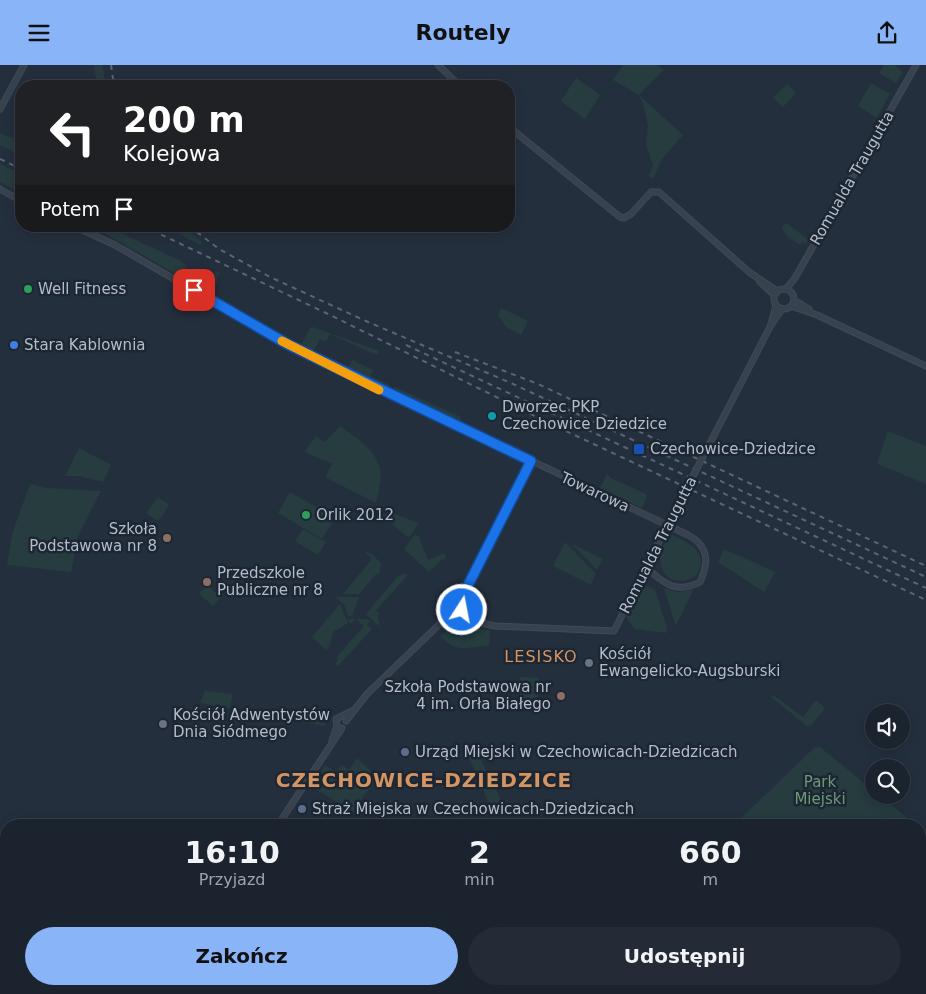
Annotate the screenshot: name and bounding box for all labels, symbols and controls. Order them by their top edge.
icon: menu [25,19,53,47]
icon: share [873,19,901,47]
text: Routely [415,20,511,45]
icon: left [40,100,105,165]
text: 200 m [123,100,245,140]
street label: Romualda Traugutta [806,108,898,248]
text: Kolejowa [123,141,221,166]
icon: arrive [110,195,138,223]
text: Potem [40,198,100,220]
pin [173,269,215,311]
icon: arrive [180,276,208,304]
place label: Well Fitness [38,280,126,298]
marker: Well Fitness [22,283,34,295]
place label: Stara Kablownia [24,336,146,354]
marker: Stara Kablownia [8,339,20,351]
place label: Dworzec PKP Czechowice Dziedzice [502,398,667,433]
marker: Dworzec PKP Czechowice Dziedzice [486,410,498,422]
place label: Czechowice-Dziedzice [650,440,816,458]
marker: Czechowice-Dziedzice [632,442,646,456]
street label: Towarowa [557,468,632,516]
street label: Romualda Traugutta [616,473,700,617]
place label: Orlik 2012 [316,506,394,524]
marker: Orlik 2012 [300,509,312,521]
place label: Szkoła Podstawowa nr 8 [29,520,157,555]
marker: Szkoła Podstawowa nr 8 [161,532,173,544]
place label: Przedszkole Publiczne nr 8 [217,564,323,599]
marker: Przedszkole Publiczne nr 8 [201,576,213,588]
position arrow [435,583,487,635]
place label: Kościół Ewangelicko-Augsburski [599,645,780,680]
district label: LESISKO [504,647,578,666]
marker: Kościół Ewangelicko-Augsburski [583,657,595,669]
place label: Szkoła Podstawowa nr 4 im. Orła Białego [385,678,552,713]
marker: Szkoła Podstawowa nr 4 im. Orła Białego [555,690,567,702]
map controls [865,704,910,804]
button: sound [865,704,910,749]
place label: Kościół Adwentystów Dnia Siódmego [173,706,330,741]
marker: Kościół Adwentystów Dnia Siódmego [157,718,169,730]
place label: Urząd Miejski w Czechowicach-Dziedzicach [415,743,738,761]
marker: Urząd Miejski w Czechowicach-Dziedzicach [399,746,411,758]
button: search [865,759,910,804]
district label: CZECHOWICE-DZIEDZICE [276,768,572,792]
park label: Park Miejski [794,773,846,808]
place label: Straż Miejska w Czechowicach-Dziedzicach [312,800,634,818]
marker: Straż Miejska w Czechowicach-Dziedzicach [296,803,308,815]
text: 16:10 [184,835,280,870]
text: 2 [469,835,490,870]
text: 660 [679,835,742,870]
text: Przyjazd [199,870,265,889]
text: min [464,870,495,889]
text: m [702,870,718,889]
button: Zakończ [25,927,458,985]
button: Udostępnij [468,927,901,985]

